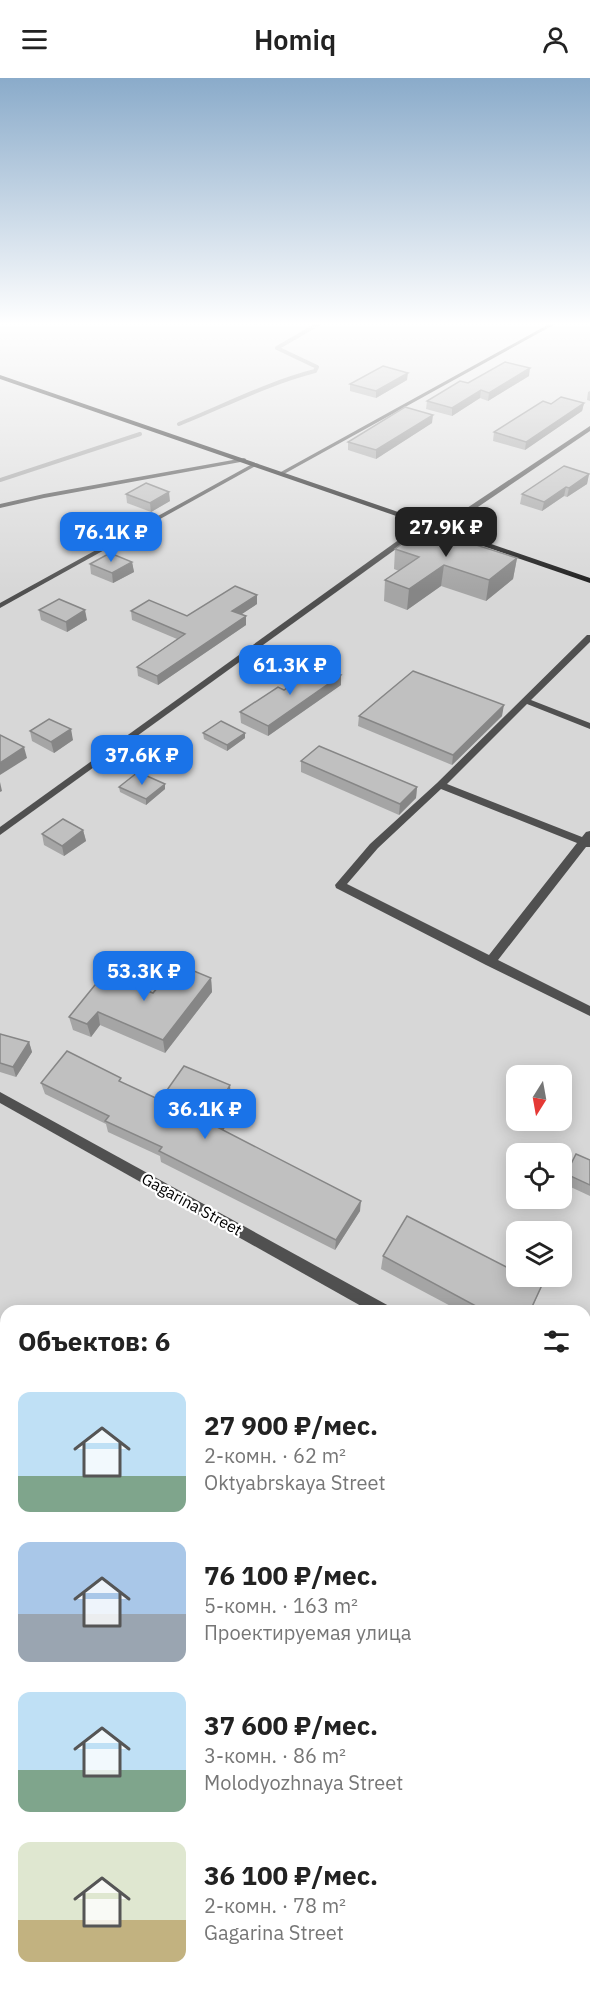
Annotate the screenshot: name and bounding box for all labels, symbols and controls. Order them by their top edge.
text: Homiq [254,22,336,57]
icon: menu [18,23,51,56]
icon: person [539,23,572,56]
pin: 27.9K ₽ [391,507,501,558]
pin: 76.1K ₽ [56,512,166,563]
text: 27.9K ₽ [409,513,483,540]
text: 76.1K ₽ [74,518,148,545]
pin: 61.3K ₽ [235,645,345,696]
text: 61.3K ₽ [253,651,327,678]
pin: 37.6K ₽ [87,735,197,786]
text: 37.6K ₽ [105,741,179,768]
pin: 53.3K ₽ [89,951,199,1002]
text: 53.3K ₽ [107,957,181,984]
north arrow [506,1065,572,1131]
map controls [506,1065,572,1287]
pin: 36.1K ₽ [150,1089,260,1140]
text: 36.1K ₽ [168,1095,242,1122]
button: locate [506,1143,572,1209]
street label: Gagarina Street [138,1168,246,1240]
button: layers [506,1221,572,1287]
text: Объектов: 6 [18,1324,170,1358]
icon: filters [540,1325,573,1358]
text: 27 900 ₽/мес. [204,1408,378,1442]
icon: home [66,1416,138,1488]
text: 2-комн. · 62 m² [204,1442,346,1469]
text: Oktyabrskaya Street [204,1469,386,1496]
text: 76 100 ₽/мес. [204,1558,378,1592]
icon: home [66,1566,138,1638]
text: 5-комн. · 163 m² [204,1592,358,1619]
text: Проектируемая улица [204,1619,411,1646]
text: 37 600 ₽/мес. [204,1708,378,1742]
icon: home [66,1716,138,1788]
text: 3-комн. · 86 m² [204,1742,346,1769]
text: Molodyozhnaya Street [204,1769,403,1796]
text: 36 100 ₽/мес. [204,1858,378,1892]
icon: home [66,1866,138,1938]
text: 2-комн. · 78 m² [204,1892,346,1919]
text: Gagarina Street [204,1919,344,1946]

